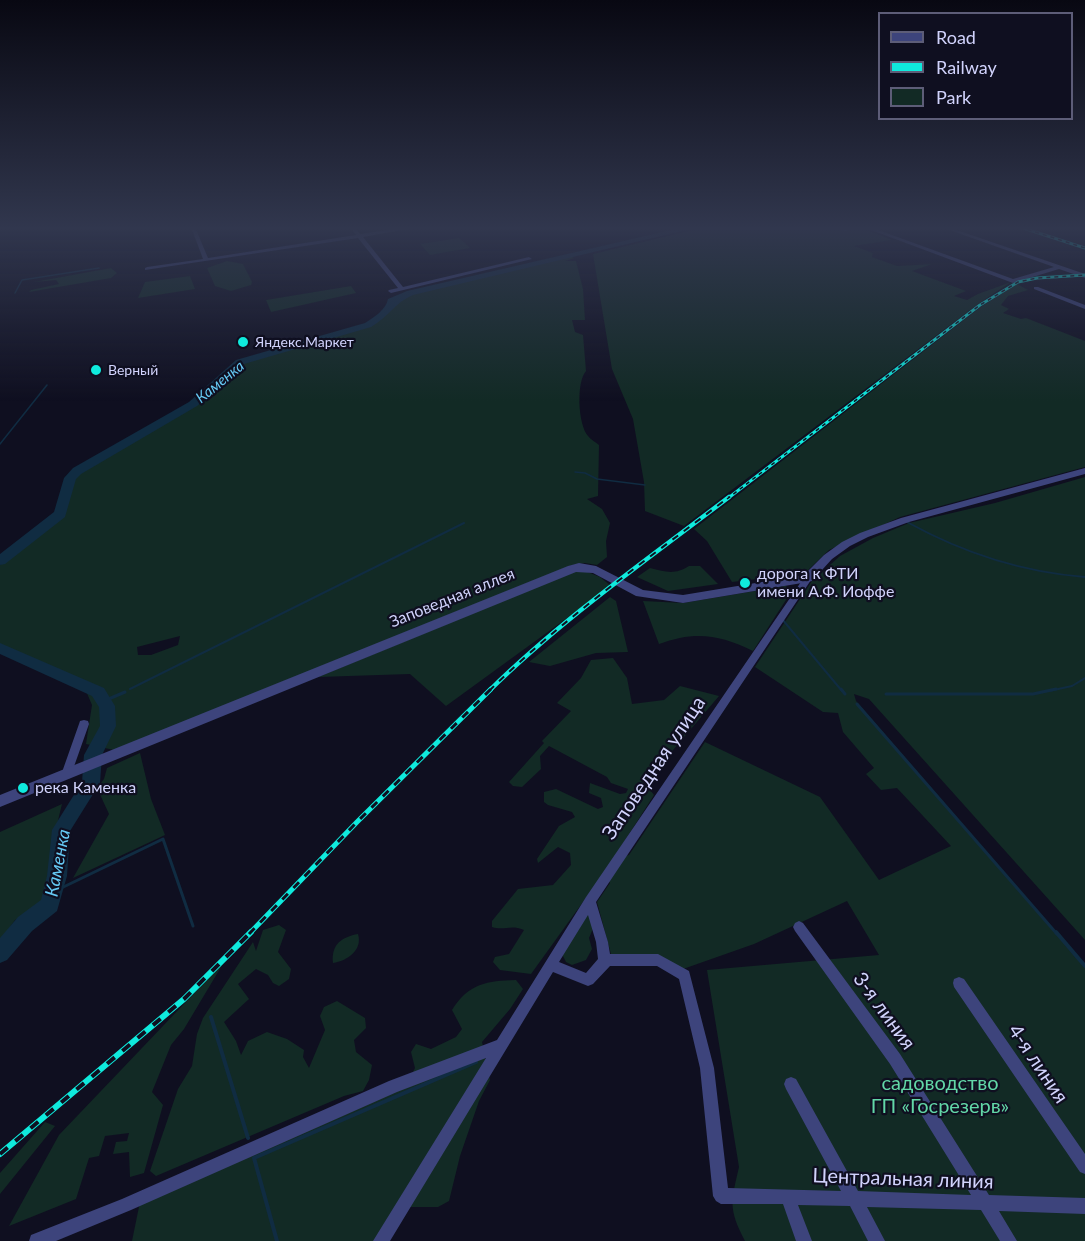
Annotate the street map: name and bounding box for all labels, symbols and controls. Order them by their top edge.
legend [878,12,1073,120]
text: Road [936,26,976,48]
text: Railway [936,56,997,78]
text: Park [936,86,971,108]
place label: Яндекс.Маркет [255,334,354,350]
marker: Яндекс.Маркет [236,335,250,349]
water label: Каменка [192,357,248,407]
place label: Верный [108,362,158,378]
marker: Верный [89,363,103,377]
street label: Заповедная аллея [387,564,517,632]
place label: дорога к ФТИ имени А.Ф. Иоффе [757,564,894,602]
marker: дорога к ФТИ имени А.Ф. Иоффе [738,576,752,590]
street label: Заповедная улица [597,692,711,844]
place label: река Каменка [35,778,136,798]
marker: река Каменка [16,781,30,795]
water label: Каменка [41,827,75,899]
street label: 3-я линия [848,968,920,1054]
street label: 4-я линия [1003,1020,1073,1108]
park label: садоводство ГП «Госрезерв» [871,1072,1009,1119]
street label: Центральная линия [812,1164,994,1194]

